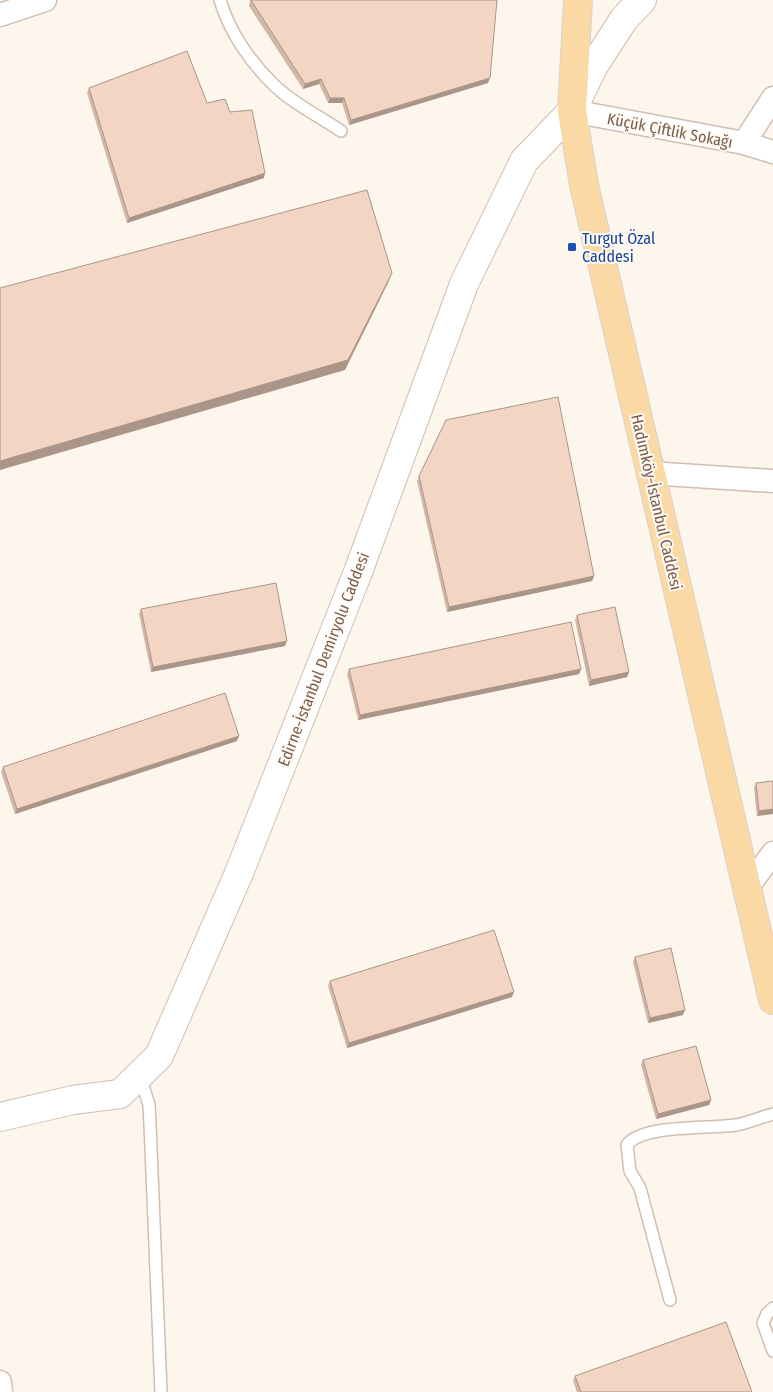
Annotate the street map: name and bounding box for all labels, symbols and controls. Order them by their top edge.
street label: Küçük Çiftlik Sokağı [605,109,734,153]
place label: Turgut Özal Caddesi [582,229,655,266]
marker: Turgut Özal Caddesi [566,241,578,253]
street label: Hadımköy-İstanbul Caddesi [627,412,686,592]
street label: Edirne-İstanbul Demiryolu Caddesi [274,550,373,769]

